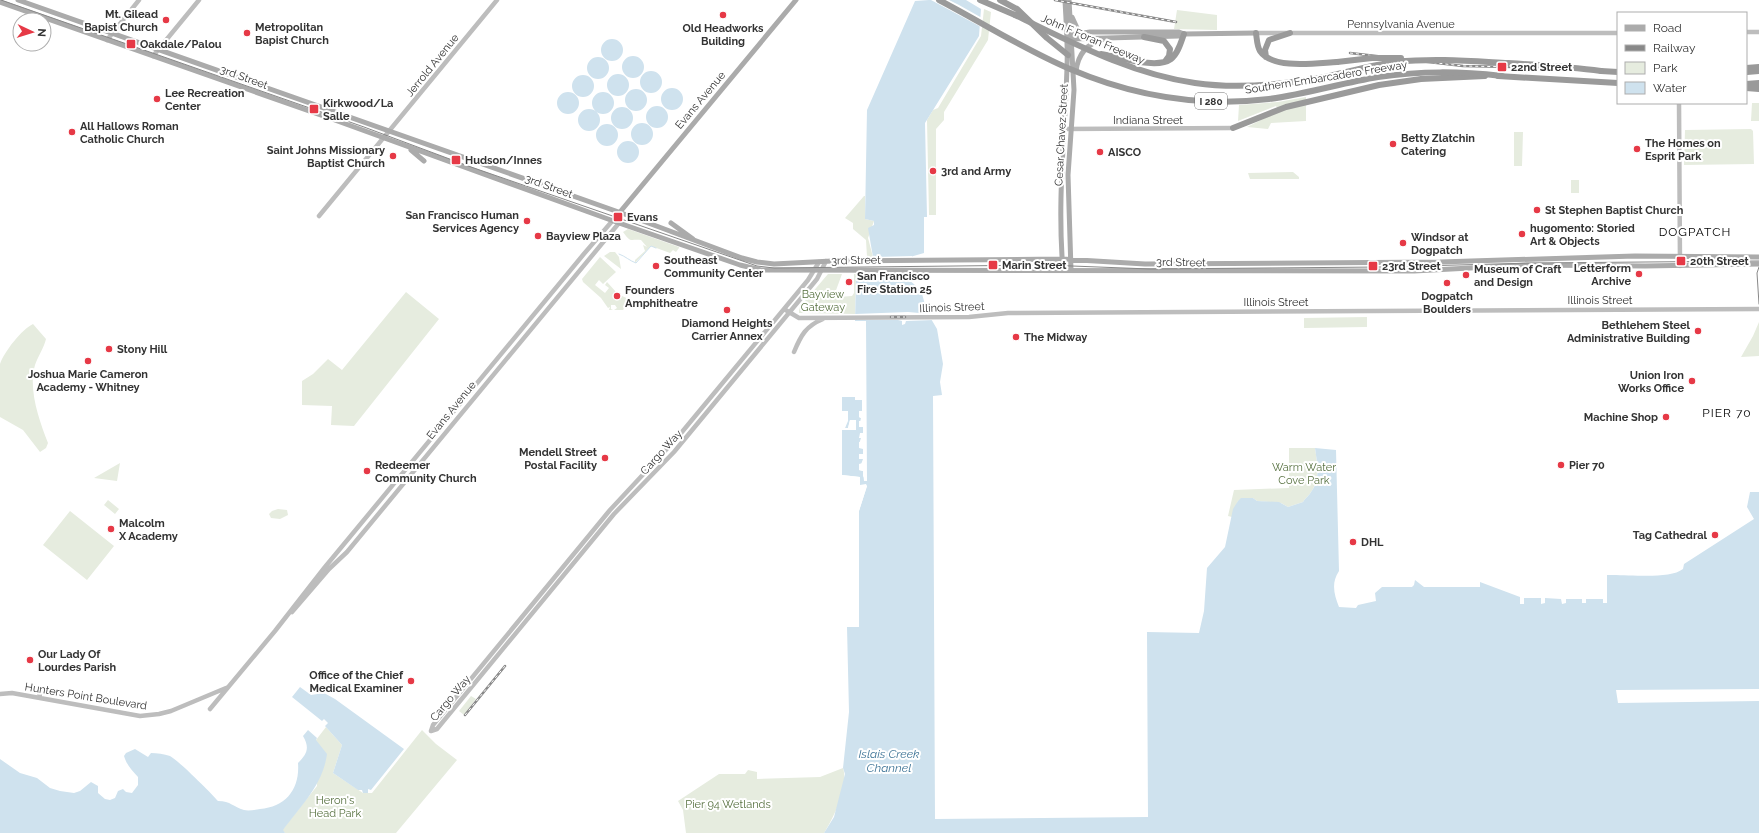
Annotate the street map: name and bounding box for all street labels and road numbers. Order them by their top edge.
street label: John F Foran Freeway [1039,12,1147,67]
street label: Pennsylvania Avenue [1347,18,1455,31]
street label: Jerrold Avenue [403,31,462,99]
street label: Southern Embarcadero Freeway [1244,58,1408,97]
street label: 3rd Street [218,63,270,92]
street label: Evans Avenue [673,69,729,132]
street label: Cesar Chavez Street [1052,83,1071,186]
road number: I 280 [1195,93,1227,109]
street label: Indiana Street [1113,114,1183,127]
street label: 3rd Street [523,172,575,201]
street label: 3rd Street [831,254,881,267]
street label: 3rd Street [1156,256,1206,269]
street label: Illinois Street [1567,294,1633,307]
street label: Illinois Street [1243,296,1309,309]
street label: Illinois Street [919,300,985,315]
street label: Evans Avenue [424,378,479,442]
street label: Cargo Way [638,427,685,477]
street label: Cargo Way [427,673,473,724]
street label: Hunters Point Boulevard [24,680,148,713]

